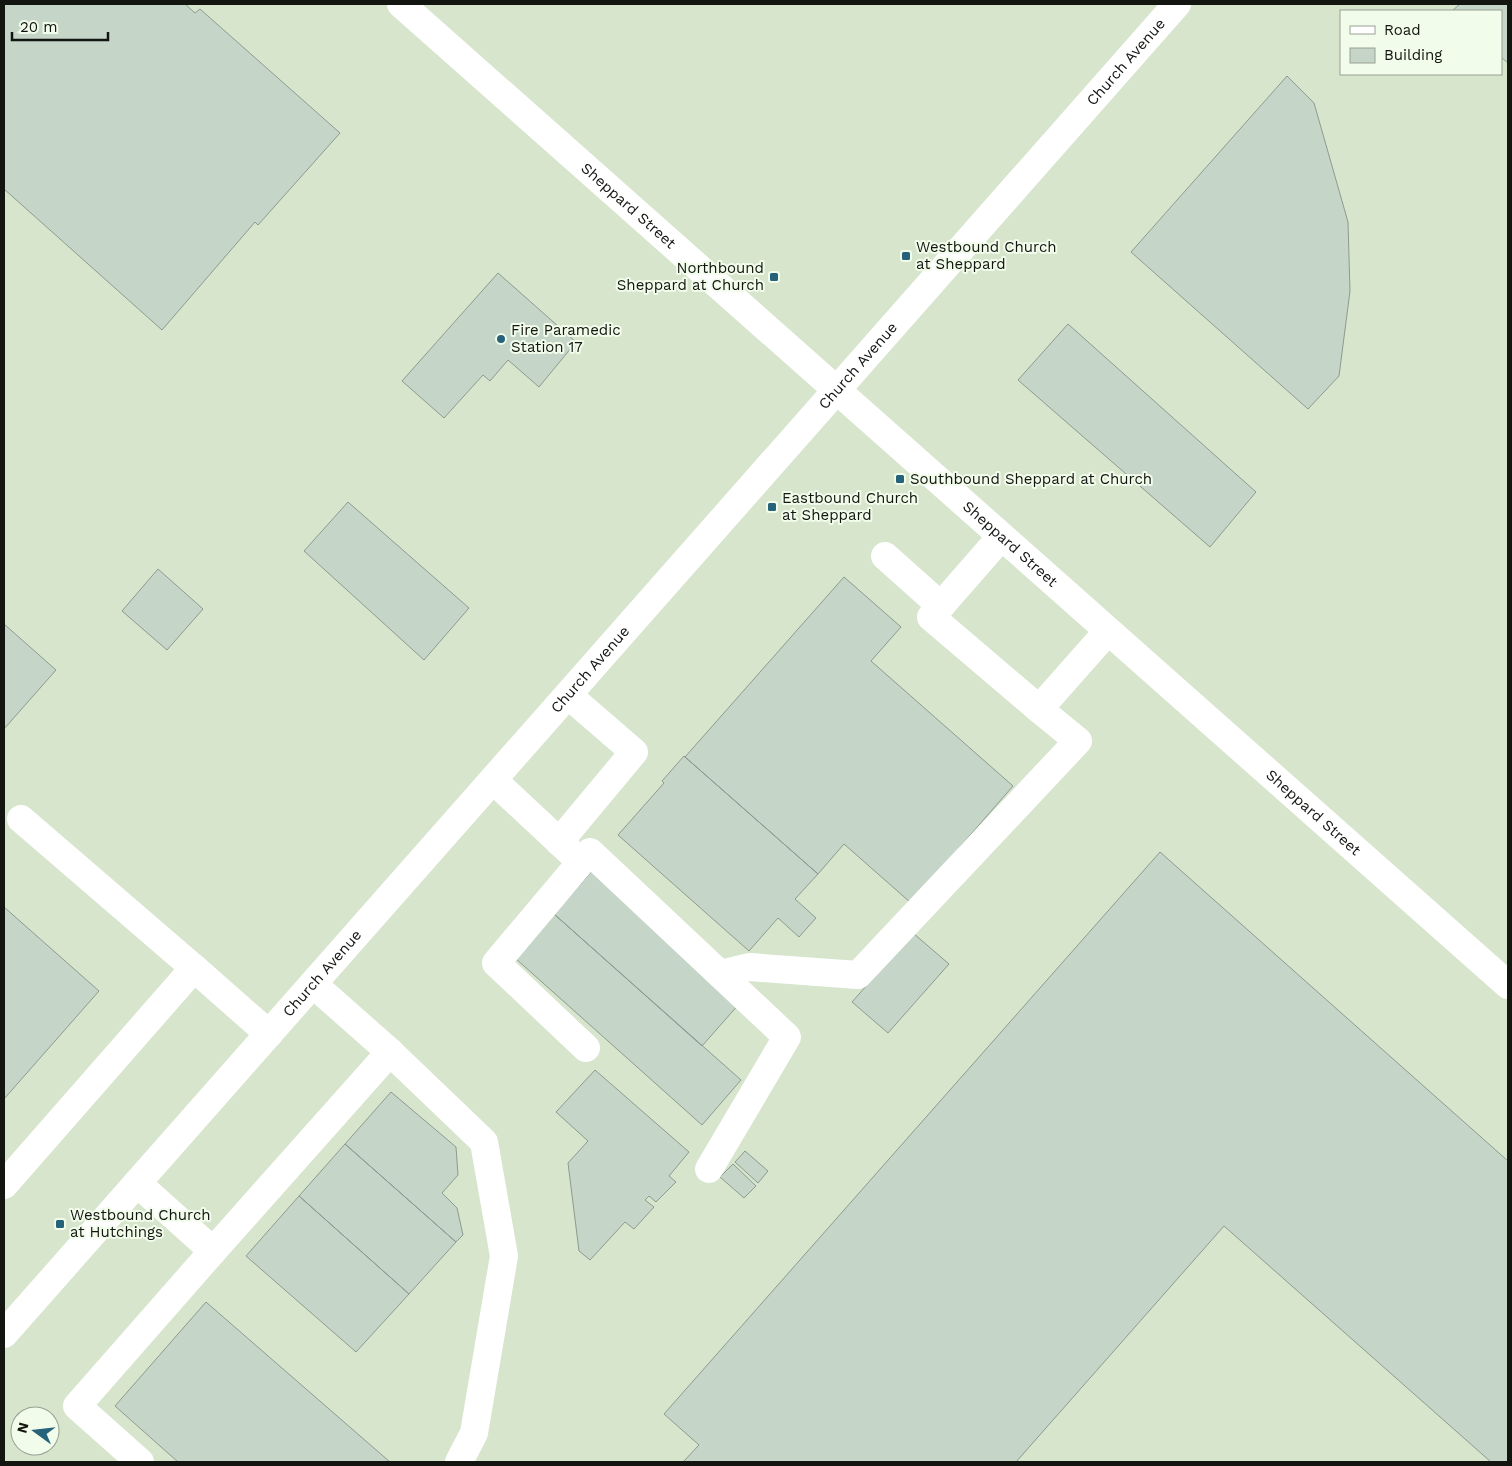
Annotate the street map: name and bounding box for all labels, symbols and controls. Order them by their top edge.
scale bar [12,10,109,42]
legend [1340,10,1502,75]
street label: Church Avenue [1083,15,1169,109]
text: 20 m [20,18,58,36]
text: Road [1384,21,1421,39]
text: Building [1384,46,1442,64]
street label: Sheppard Street [577,159,680,253]
place label: Westbound Church at Sheppard [916,238,1057,273]
marker: Westbound Church at Sheppard [900,250,912,262]
place label: Northbound Sheppard at Church [617,259,764,294]
marker: Northbound Sheppard at Church [768,271,780,283]
street label: Church Avenue [815,319,901,413]
place label: Fire Paramedic Station 17 [511,321,621,356]
marker: Fire Paramedic Station 17 [495,333,507,345]
place label: Southbound Sheppard at Church [910,470,1152,488]
marker: Southbound Sheppard at Church [894,473,906,485]
place label: Eastbound Church at Sheppard [782,489,918,524]
street label: Sheppard Street [959,497,1062,591]
marker: Eastbound Church at Sheppard [766,501,778,513]
street label: Church Avenue [547,622,633,717]
street label: Sheppard Street [1262,766,1365,860]
street label: Church Avenue [279,926,365,1020]
place label: Westbound Church at Hutchings [70,1206,211,1241]
marker: Westbound Church at Hutchings [54,1218,66,1230]
north arrow [10,1406,60,1456]
text: N [13,1421,32,1435]

